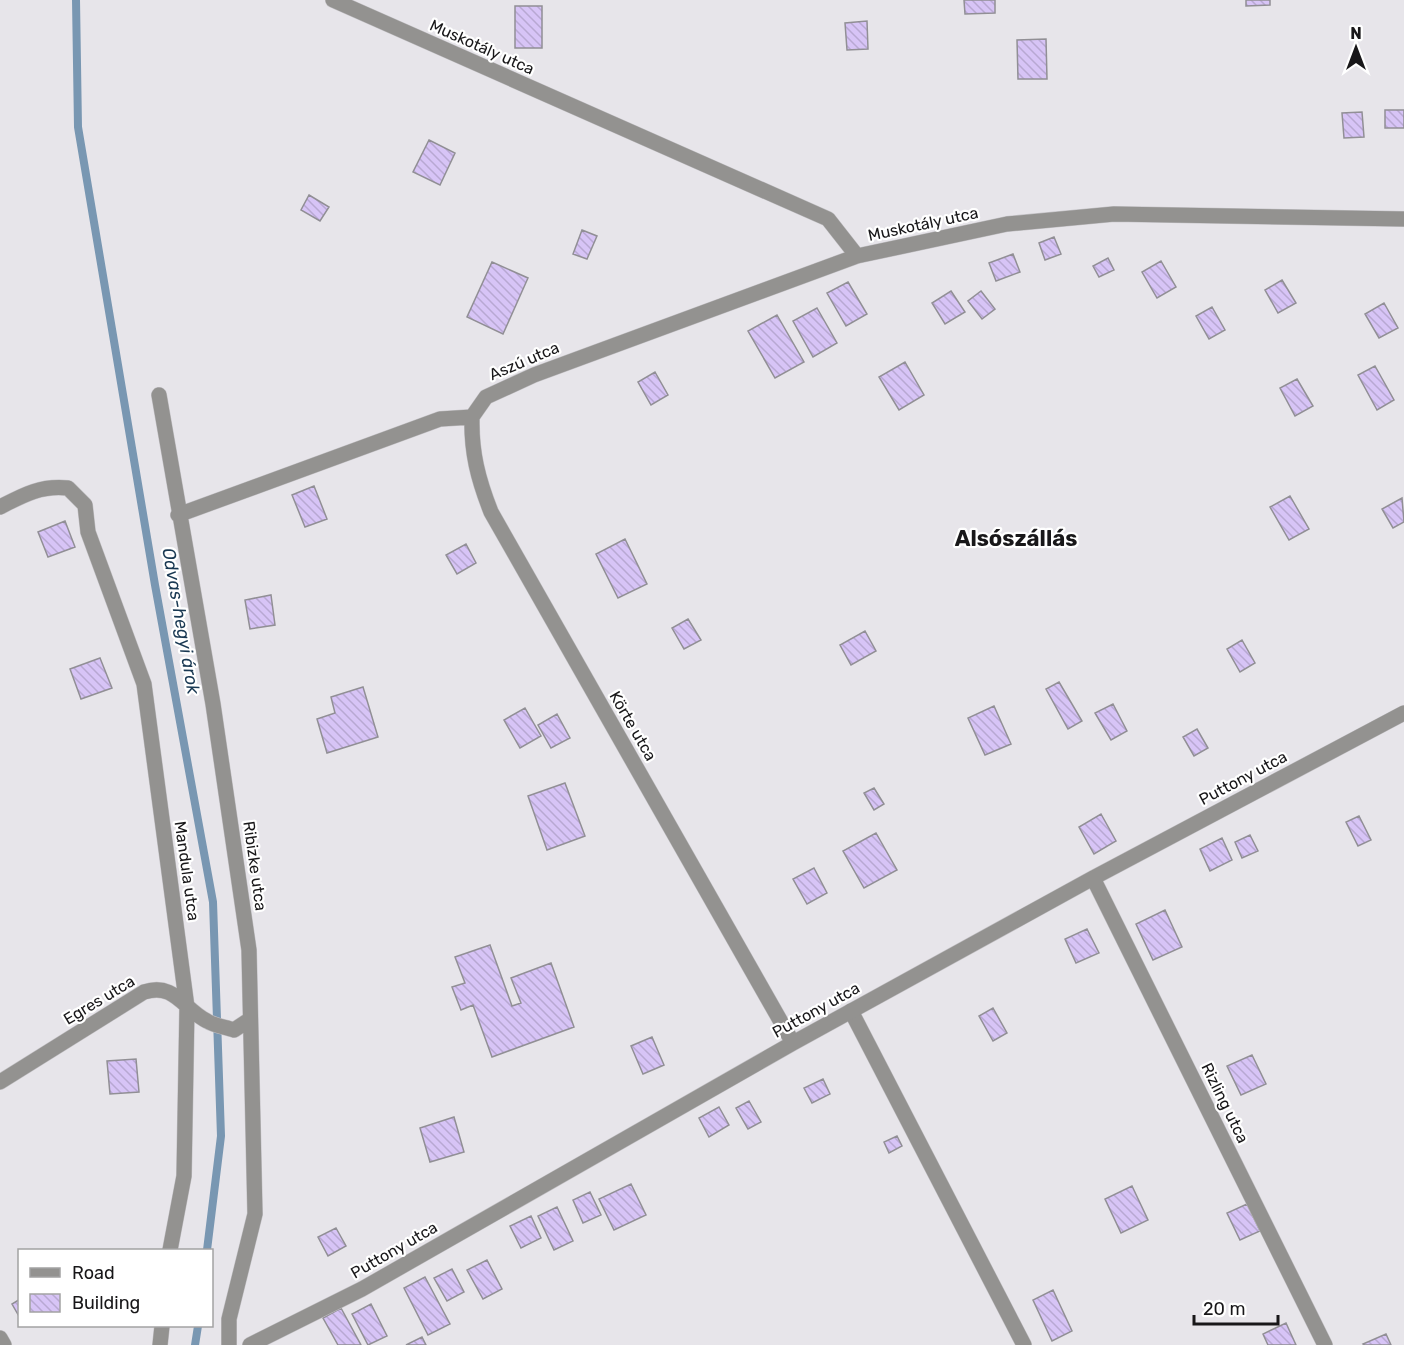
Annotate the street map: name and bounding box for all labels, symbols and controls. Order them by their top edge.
street label: Muskotály utca [427,15,537,79]
north arrow [1326,18,1386,78]
text: N [1350,24,1362,43]
street label: Muskotály utca [866,203,980,245]
street label: Aszú utca [486,338,562,384]
district label: Alsószállás [955,525,1077,552]
water label: Odvas-hegyi árok [157,546,205,697]
street label: Körte utca [605,688,661,764]
street label: Puttony utca [1196,747,1290,809]
street label: Mandula utca [171,820,203,922]
street label: Ribizke utca [239,820,271,912]
street label: Egres utca [60,971,138,1029]
street label: Puttony utca [769,978,863,1042]
street label: Rizling utca [1197,1060,1253,1146]
street label: Puttony utca [347,1218,441,1282]
legend [18,1249,213,1327]
text: Road [72,1262,115,1284]
scale bar [1194,1288,1278,1326]
text: Building [72,1292,140,1314]
text: 20 m [1203,1298,1245,1320]

